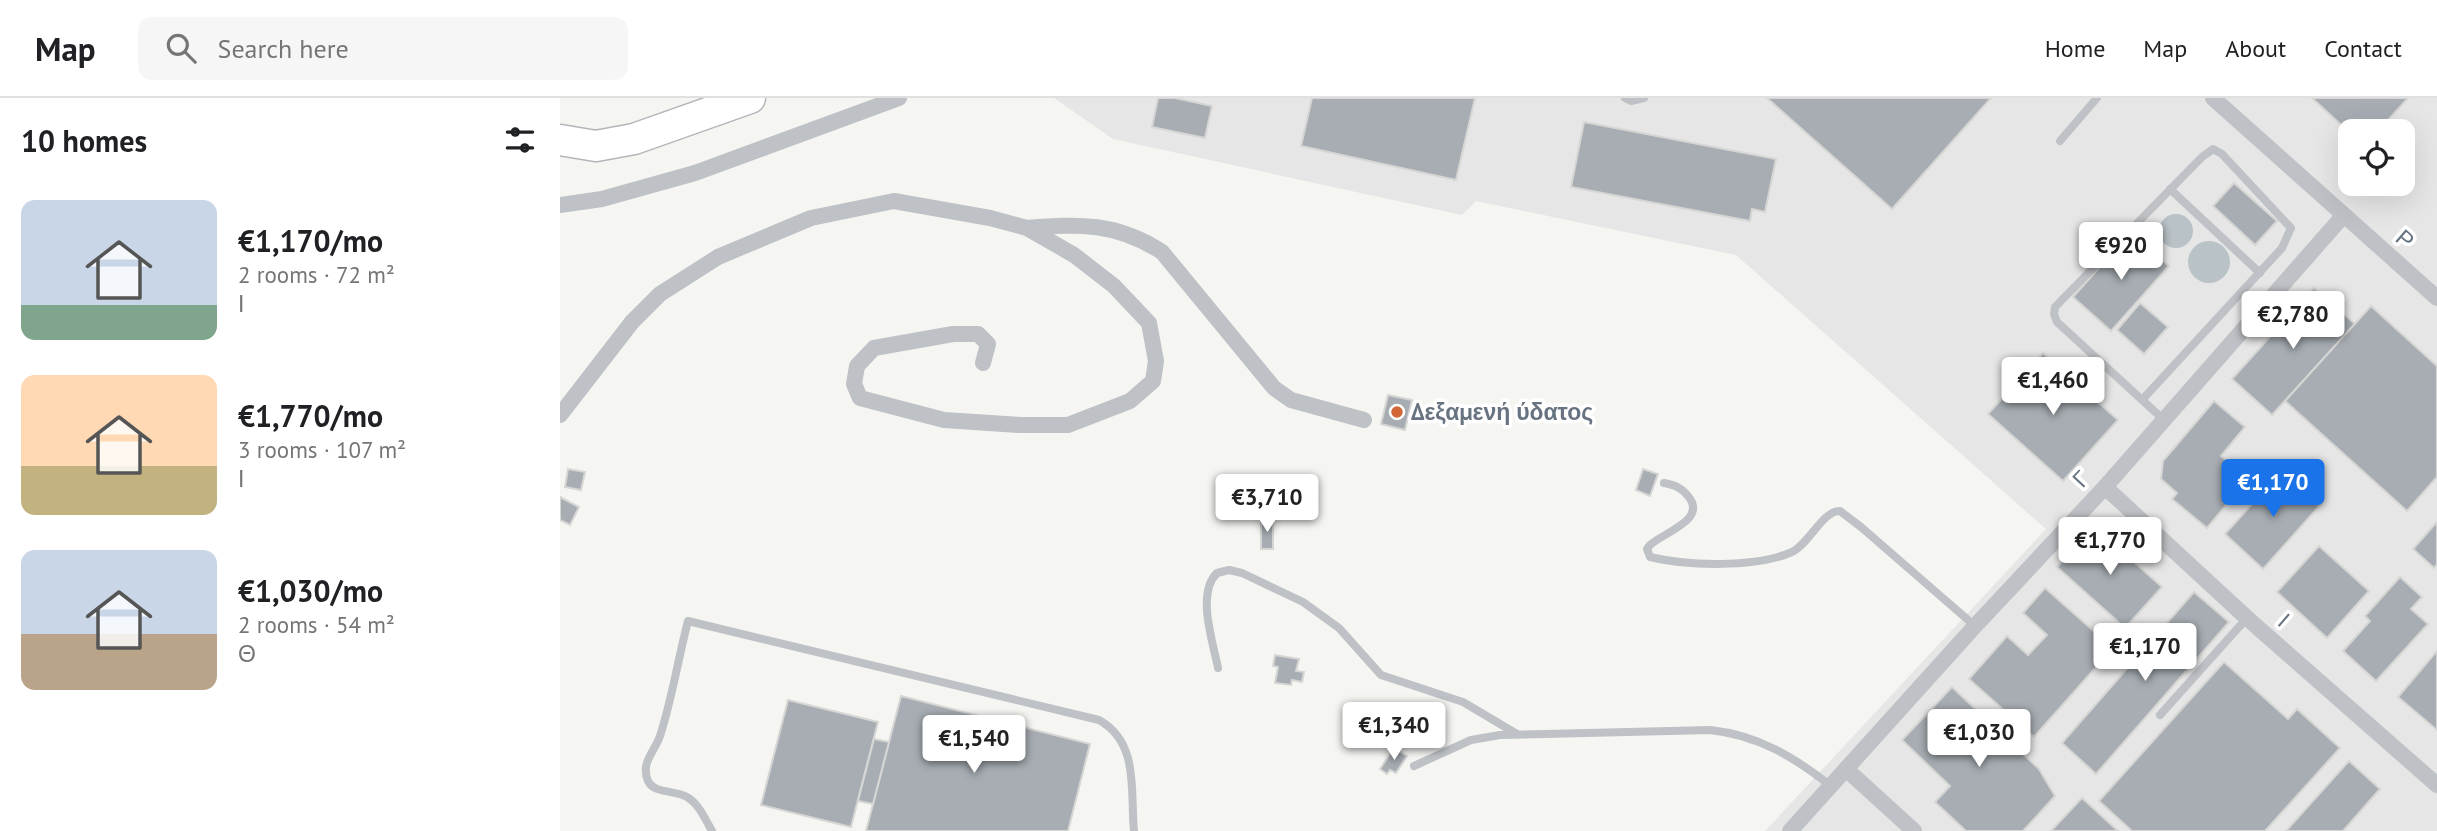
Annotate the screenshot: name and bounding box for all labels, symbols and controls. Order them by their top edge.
search box [138,17,628,80]
text: Map [35,27,96,70]
icon: search [162,29,200,67]
text: Search here [218,32,349,65]
text: Home [2045,33,2105,64]
text: Map [2143,33,2187,64]
text: About [2225,33,2286,64]
text: Contact [2324,33,2402,64]
map controls [2338,119,2415,196]
button: locate [2338,119,2415,196]
text: 10 homes [21,121,147,160]
icon: filters [501,121,539,159]
text: €1,170/mo [238,221,383,260]
pin: €920 [2080,222,2162,282]
street label: Ρ [2390,223,2421,255]
icon: home [77,228,161,312]
text: €920 [2095,230,2147,259]
text: 2 rooms · 72 m² [238,260,395,289]
text: Ι [238,289,244,318]
pin: €2,780 [2236,292,2350,351]
text: €2,780 [2257,299,2329,328]
pin: €1,460 [1996,358,2110,417]
text: €1,460 [2017,365,2089,394]
text: €1,770/mo [238,396,383,435]
place label: Δεξαμενή ύδατος [1411,397,1593,426]
icon: home [77,403,161,487]
marker: Δεξαμενή ύδατος [1389,404,1405,420]
text: 3 rooms · 107 m² [238,435,406,464]
pin: €1,170 [2216,460,2330,519]
text: Ι [238,464,244,493]
street label: Γ [2066,464,2096,493]
text: €1,170 [2237,467,2309,496]
pin: €3,710 [1210,474,1324,534]
text: €3,710 [1231,482,1303,511]
pin: €1,770 [2053,518,2167,577]
text: €1,770 [2074,525,2146,554]
text: €1,030/mo [238,571,383,610]
icon: home [77,578,161,662]
street label: Ι [2272,607,2296,633]
text: 2 rooms · 54 m² [238,610,395,639]
pin: €1,170 [2088,624,2202,683]
text: €1,170 [2109,631,2181,660]
text: Θ [238,639,256,668]
pin: €1,340 [1337,702,1451,762]
text: €1,340 [1358,710,1430,739]
pin: €1,030 [1922,710,2036,769]
pin: €1,540 [917,716,1031,775]
text: €1,030 [1943,717,2015,746]
text: €1,540 [938,723,1010,752]

